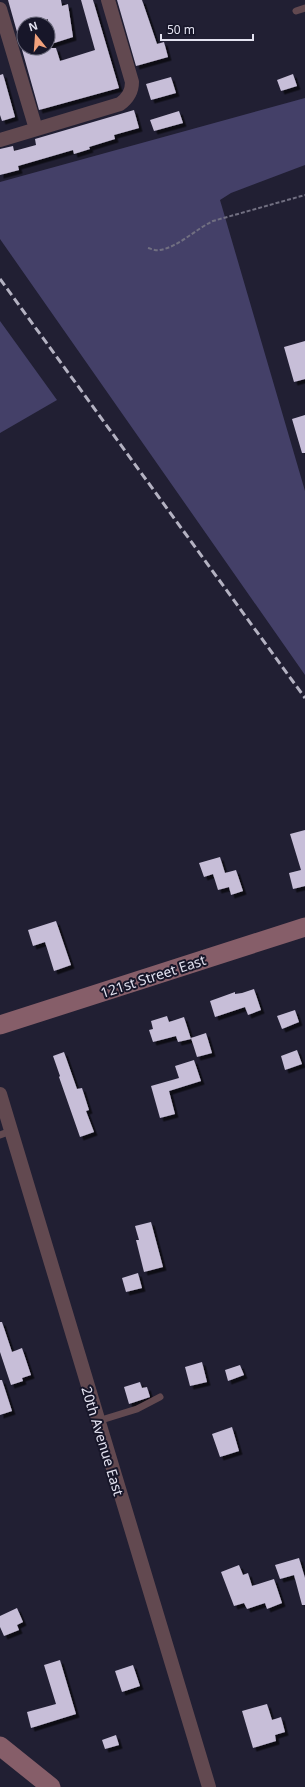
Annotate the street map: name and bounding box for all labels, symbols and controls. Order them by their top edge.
north arrow [16,16,56,56]
scale bar [161,16,253,42]
text: N [26,17,39,34]
text: 50 m [167,21,195,38]
street label: 121st Street East [98,950,208,1002]
street label: 20th Avenue East [77,1384,129,1498]

